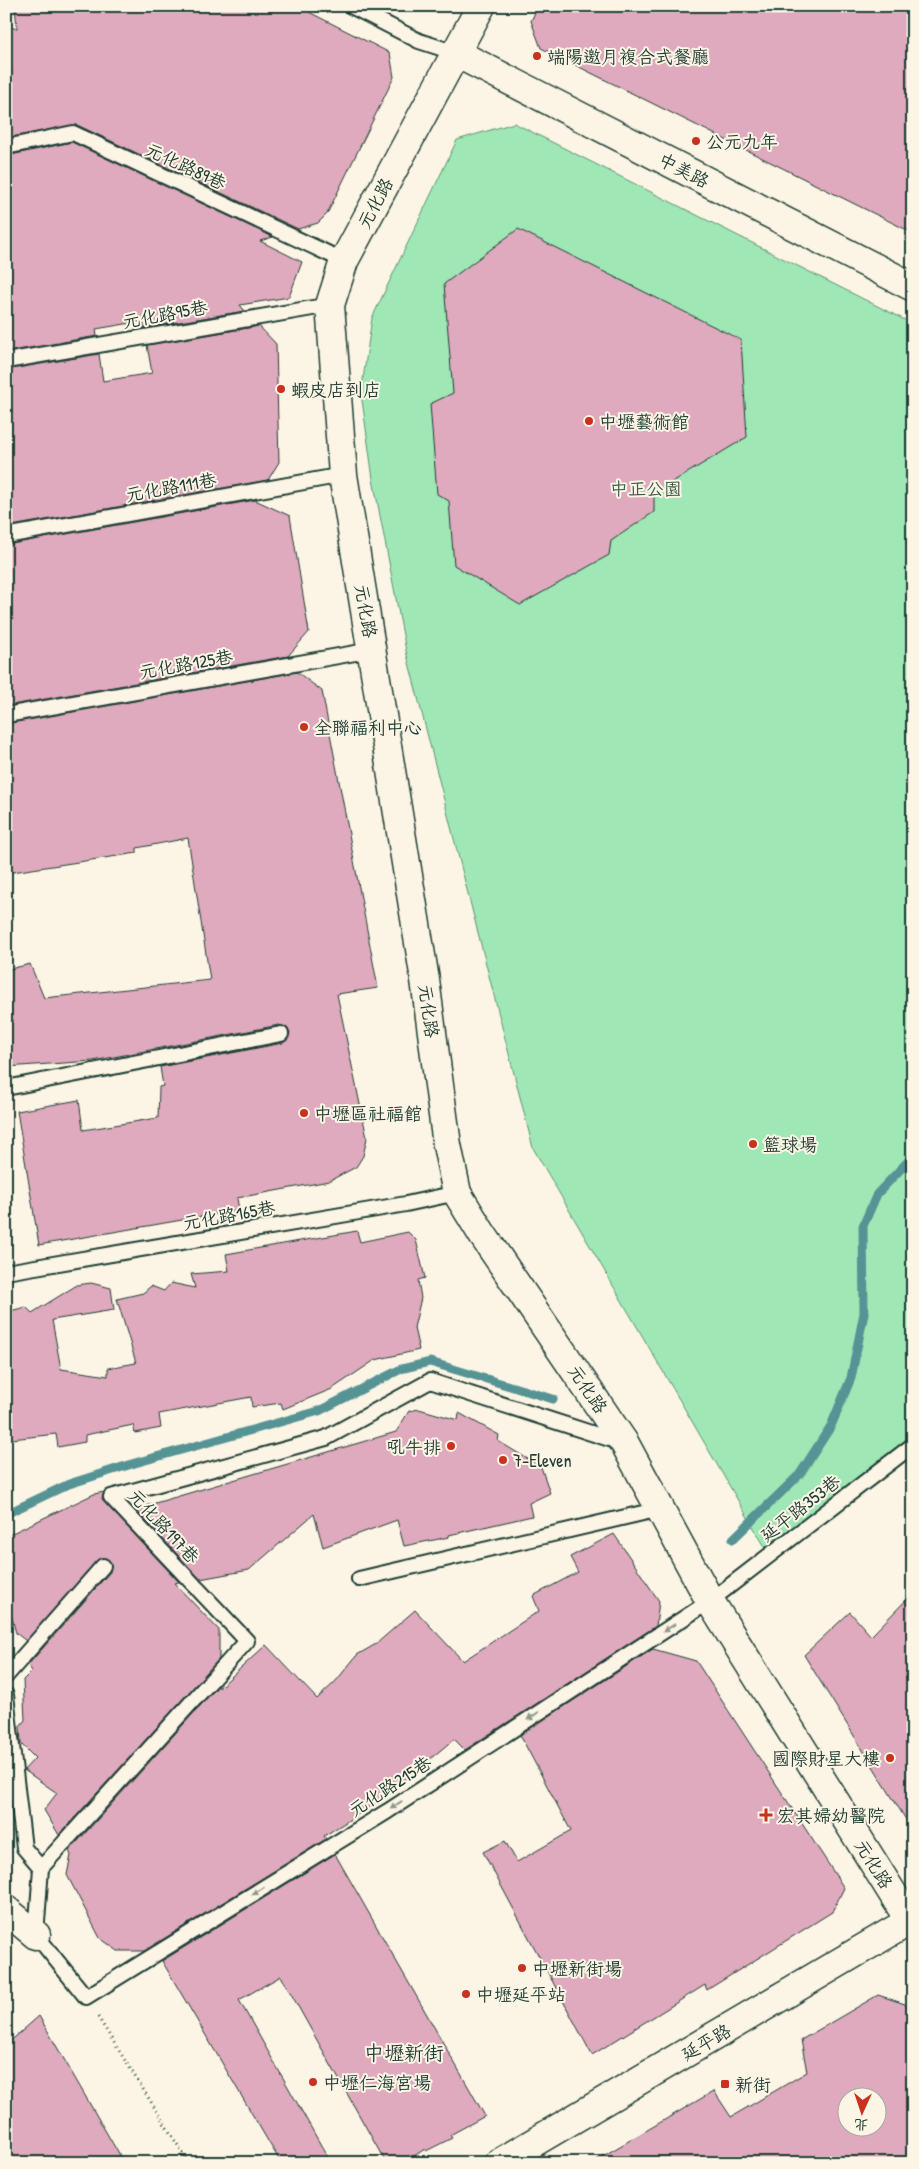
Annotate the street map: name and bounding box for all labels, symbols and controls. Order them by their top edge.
place label: 端陽邀月複合式餐廳 [547,44,709,69]
marker: 端陽邀月複合式餐廳 [531,50,543,62]
place label: 公元九年 [706,129,778,154]
marker: 公元九年 [690,135,702,147]
street label: 元化路89巷 [142,136,230,196]
street label: 中美路 [654,147,714,193]
street label: 元化路 [351,173,399,233]
street label: 元化路95巷 [120,294,210,334]
place label: 蝦皮店到店 [291,377,381,402]
marker: 蝦皮店到店 [275,383,287,395]
place label: 中壢藝術館 [599,409,689,434]
marker: 中壢藝術館 [583,415,595,427]
street label: 元化路111巷 [124,467,218,507]
park label: 中正公園 [610,476,682,501]
street label: 元化路 [349,582,383,640]
street label: 元化路125巷 [137,643,235,685]
place label: 全聯福利中心 [314,715,422,740]
marker: 全聯福利中心 [298,721,310,733]
street label: 元化路 [413,983,445,1039]
place label: 中壢區社福館 [314,1101,422,1126]
marker: 中壢區社福館 [298,1107,310,1119]
place label: 籃球場 [763,1132,817,1157]
marker: 籃球場 [747,1138,759,1150]
street label: 元化路165巷 [181,1195,277,1235]
street label: 元化路 [563,1360,613,1418]
place label: 吼牛排 [387,1434,441,1459]
marker: 吼牛排 [445,1440,457,1452]
place label: 7-Eleven [513,1448,572,1473]
marker: 7-Eleven [497,1454,509,1466]
street label: 延平路353巷 [755,1469,845,1547]
street label: 元化路197巷 [123,1483,205,1569]
one-way arrow [662,1623,676,1633]
one-way arrow [526,1712,539,1721]
place label: 國際財星大樓 [772,1746,880,1771]
street label: 元化路215巷 [344,1750,436,1822]
marker: 國際財星大樓 [884,1752,896,1764]
one-way arrow [390,1800,403,1810]
place label: 宏其婦幼醫院 [777,1803,885,1828]
marker: 宏其婦幼醫院 [759,1808,773,1822]
street label: 元化路 [849,1834,899,1894]
one-way arrow [252,1886,265,1895]
place label: 中壢新街場 [532,1956,622,1981]
marker: 中壢新街場 [516,1962,528,1974]
place label: 中壢延平站 [476,1982,566,2007]
marker: 中壢延平站 [460,1988,472,2000]
street label: 延平路 [676,2018,736,2066]
district label: 中壢新街 [364,2039,444,2066]
place label: 中壢仁海宮場 [323,2070,431,2095]
place label: 新街 [735,2072,771,2097]
marker: 中壢仁海宮場 [307,2076,319,2088]
marker: 新街 [719,2078,731,2090]
north arrow [836,2086,886,2136]
text: 北 [854,2116,869,2135]

